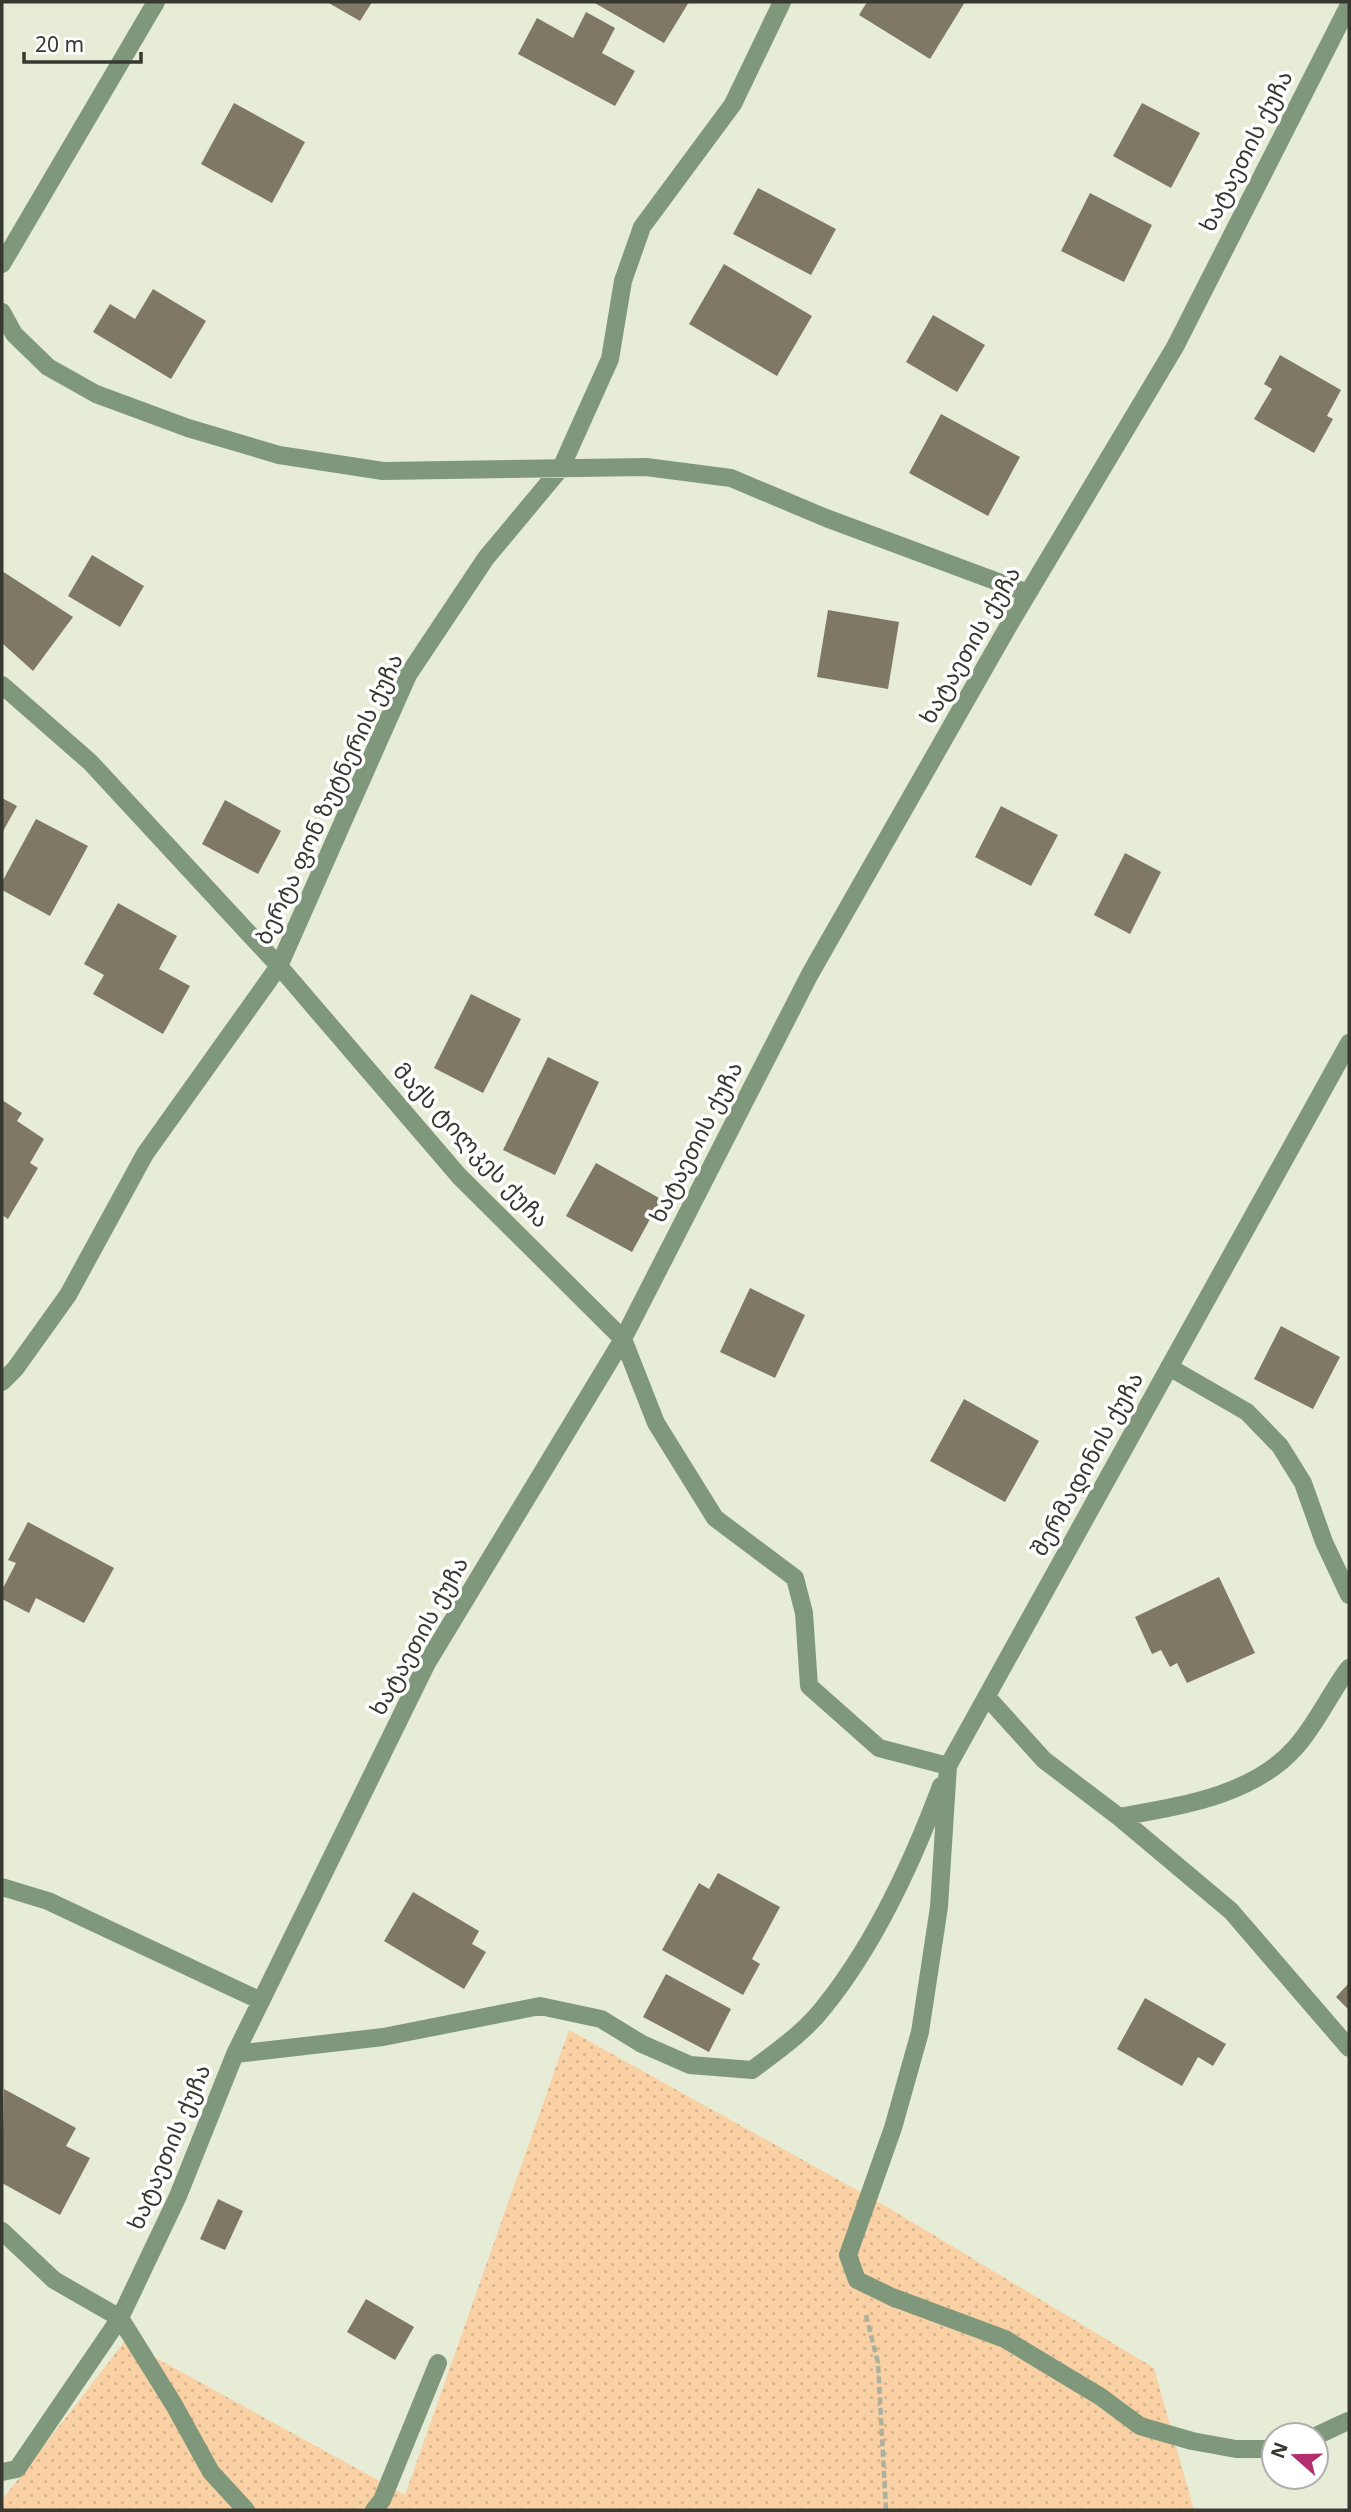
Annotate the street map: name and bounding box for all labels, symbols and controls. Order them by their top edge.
scale bar [24,21,142,65]
text: 20 m [35,30,84,58]
street label: ხატაეთის ქუჩა [1191,64,1300,237]
street label: ხატაეთის ქუჩა [911,560,1027,729]
street label: ბერტა ფონ ზუტნერის ქუჩა [246,648,410,949]
street label: მაქს ტილკეს ქუჩა [387,1055,557,1234]
street label: ხატაეთის ქუჩა [641,1055,750,1228]
street label: შერმადინის ქუჩა [1022,1366,1150,1561]
street label: ხატაეთის ქუჩა [361,1550,475,1721]
street label: ხატაეთის ქუჩა [119,2059,217,2234]
north arrow [1260,2421,1330,2491]
text: N [1264,2439,1294,2462]

